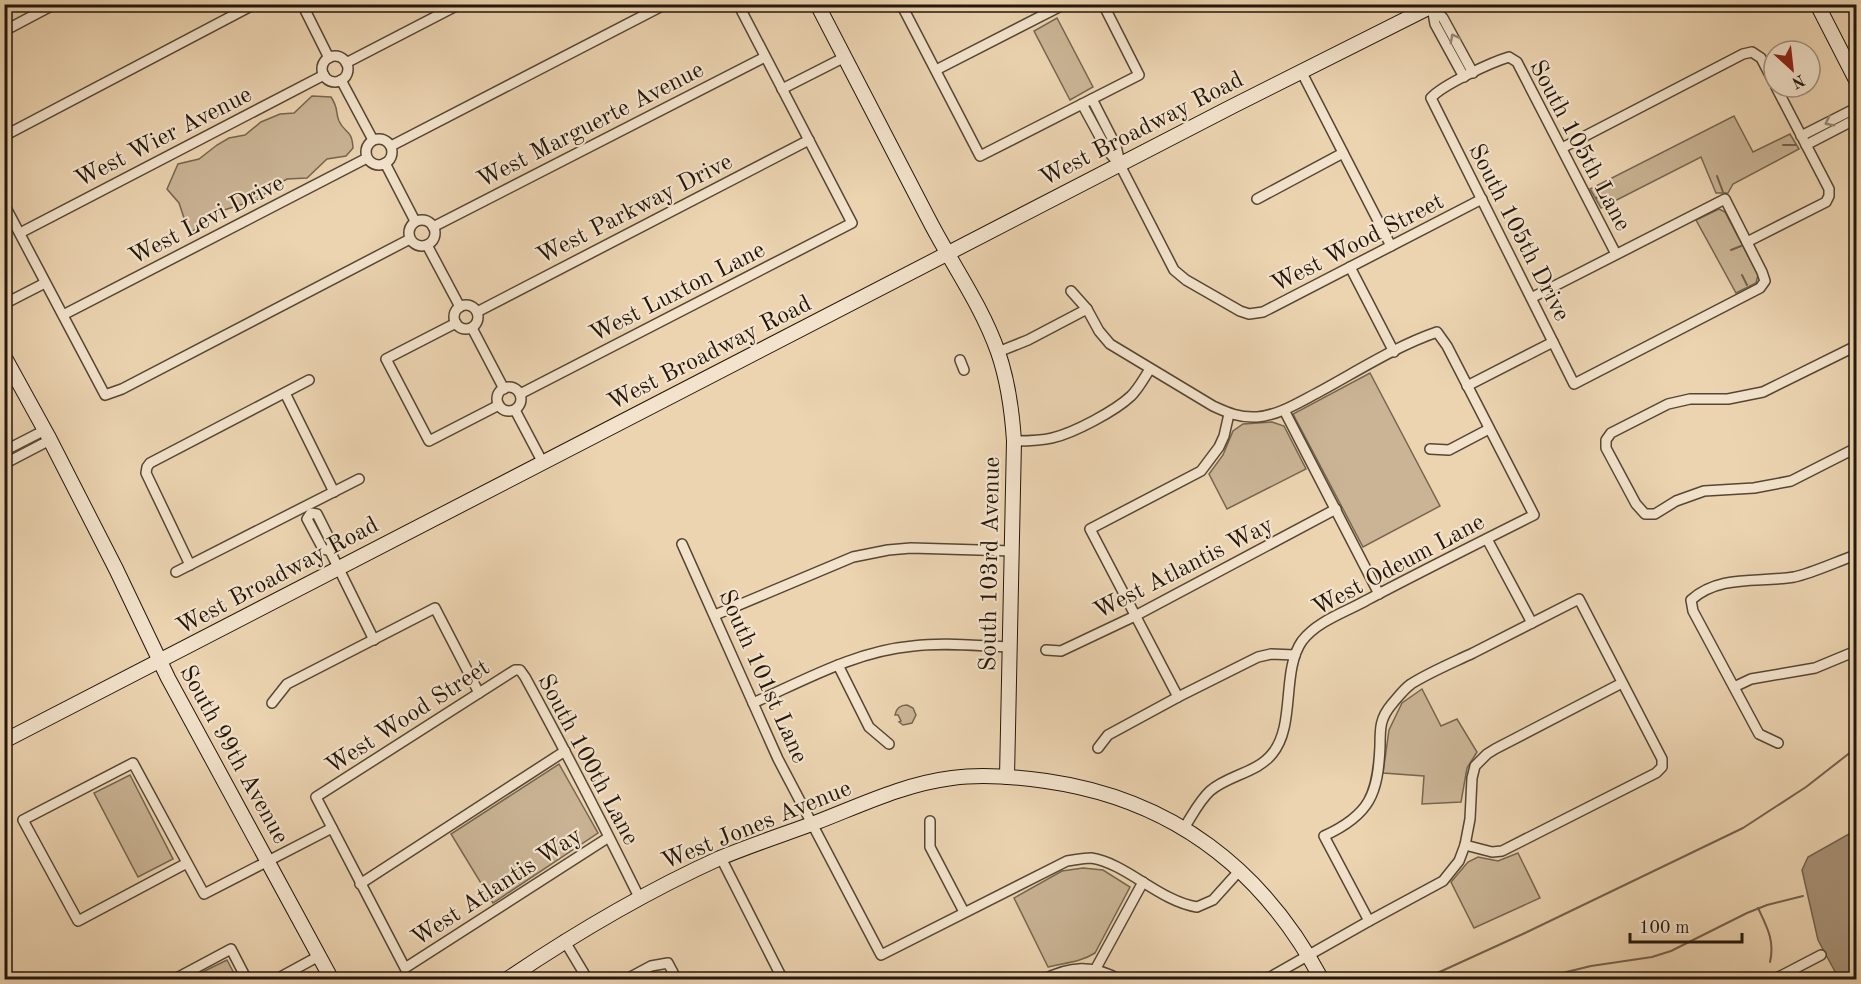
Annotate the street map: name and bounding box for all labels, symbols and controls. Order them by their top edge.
one-way arrow [1450,34,1461,45]
north arrow [1762,39,1822,99]
street label: South 105th Lane [1524,57,1634,235]
street label: West Marguerte Avenue [474,58,708,193]
street label: West Broadway Road [1036,68,1248,192]
text: N [1788,71,1807,91]
street label: West Wier Avenue [72,83,256,193]
one-way arrow [1824,114,1835,126]
street label: South 105th Drive [1463,140,1573,325]
street label: West Parkway Drive [533,150,736,269]
street label: West Levi Drive [125,171,288,270]
street label: West Wood Street [1268,190,1448,298]
street label: West Luxton Lane [586,238,769,347]
street label: West Broadway Road [604,292,816,416]
street label: South 103rd Avenue [977,456,1005,672]
street label: West Odeum Lane [1309,510,1489,621]
street label: West Broadway Road [173,513,383,640]
street label: West Atlantis Way [1090,513,1278,624]
street label: South 101st Lane [713,587,811,767]
street label: West Wood Street [322,656,494,779]
street label: South 99th Avenue [174,662,292,848]
street label: South 100th Lane [532,671,642,849]
street label: West Jones Avenue [659,777,855,875]
street label: West Atlantis Way [408,824,587,952]
scale bar [1630,906,1742,944]
text: 100 m [1639,919,1690,937]

